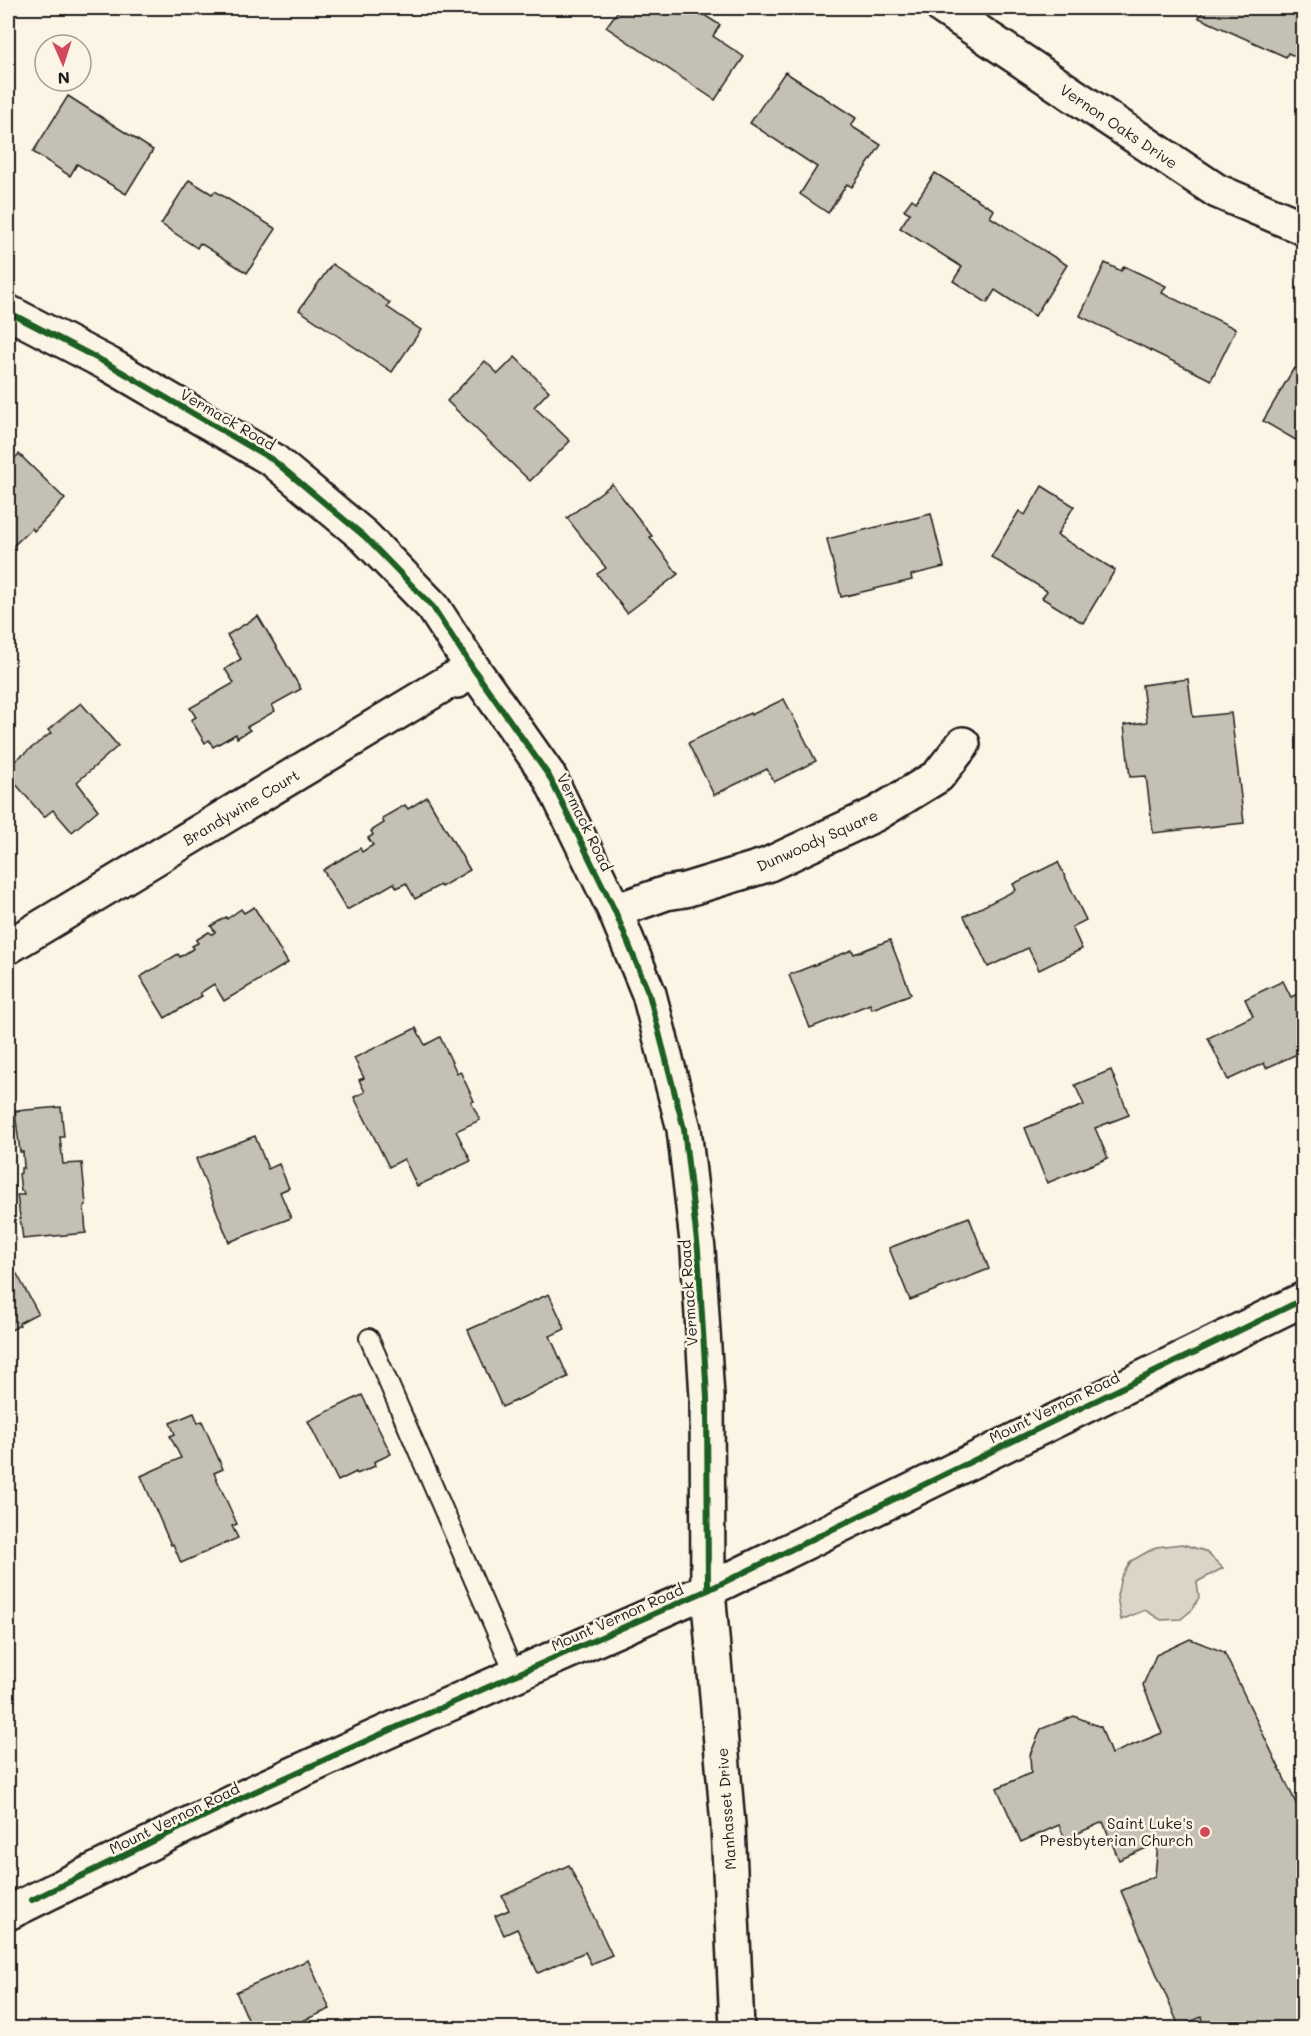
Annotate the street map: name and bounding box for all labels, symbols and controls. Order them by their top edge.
north arrow [33,33,93,93]
text: N [57,68,70,89]
street label: Vernon Oaks Drive [1056,79,1182,173]
street label: Vermack Road [177,384,279,454]
street label: Brandywine Court [179,764,303,850]
street label: Vermack Road [553,770,617,874]
street label: Dunwoody Square [753,804,881,876]
street label: Vermack Road [674,1239,702,1347]
street label: Mount Vernon Road [985,1367,1123,1447]
street label: Mount Vernon Road [548,1579,686,1655]
street label: Manhasset Drive [712,1747,740,1871]
street label: Mount Vernon Road [105,1778,243,1858]
place label: Saint Luke's Presbyterian Church [1040,1813,1193,1850]
marker: Saint Luke's Presbyterian Church [1198,1825,1212,1839]

